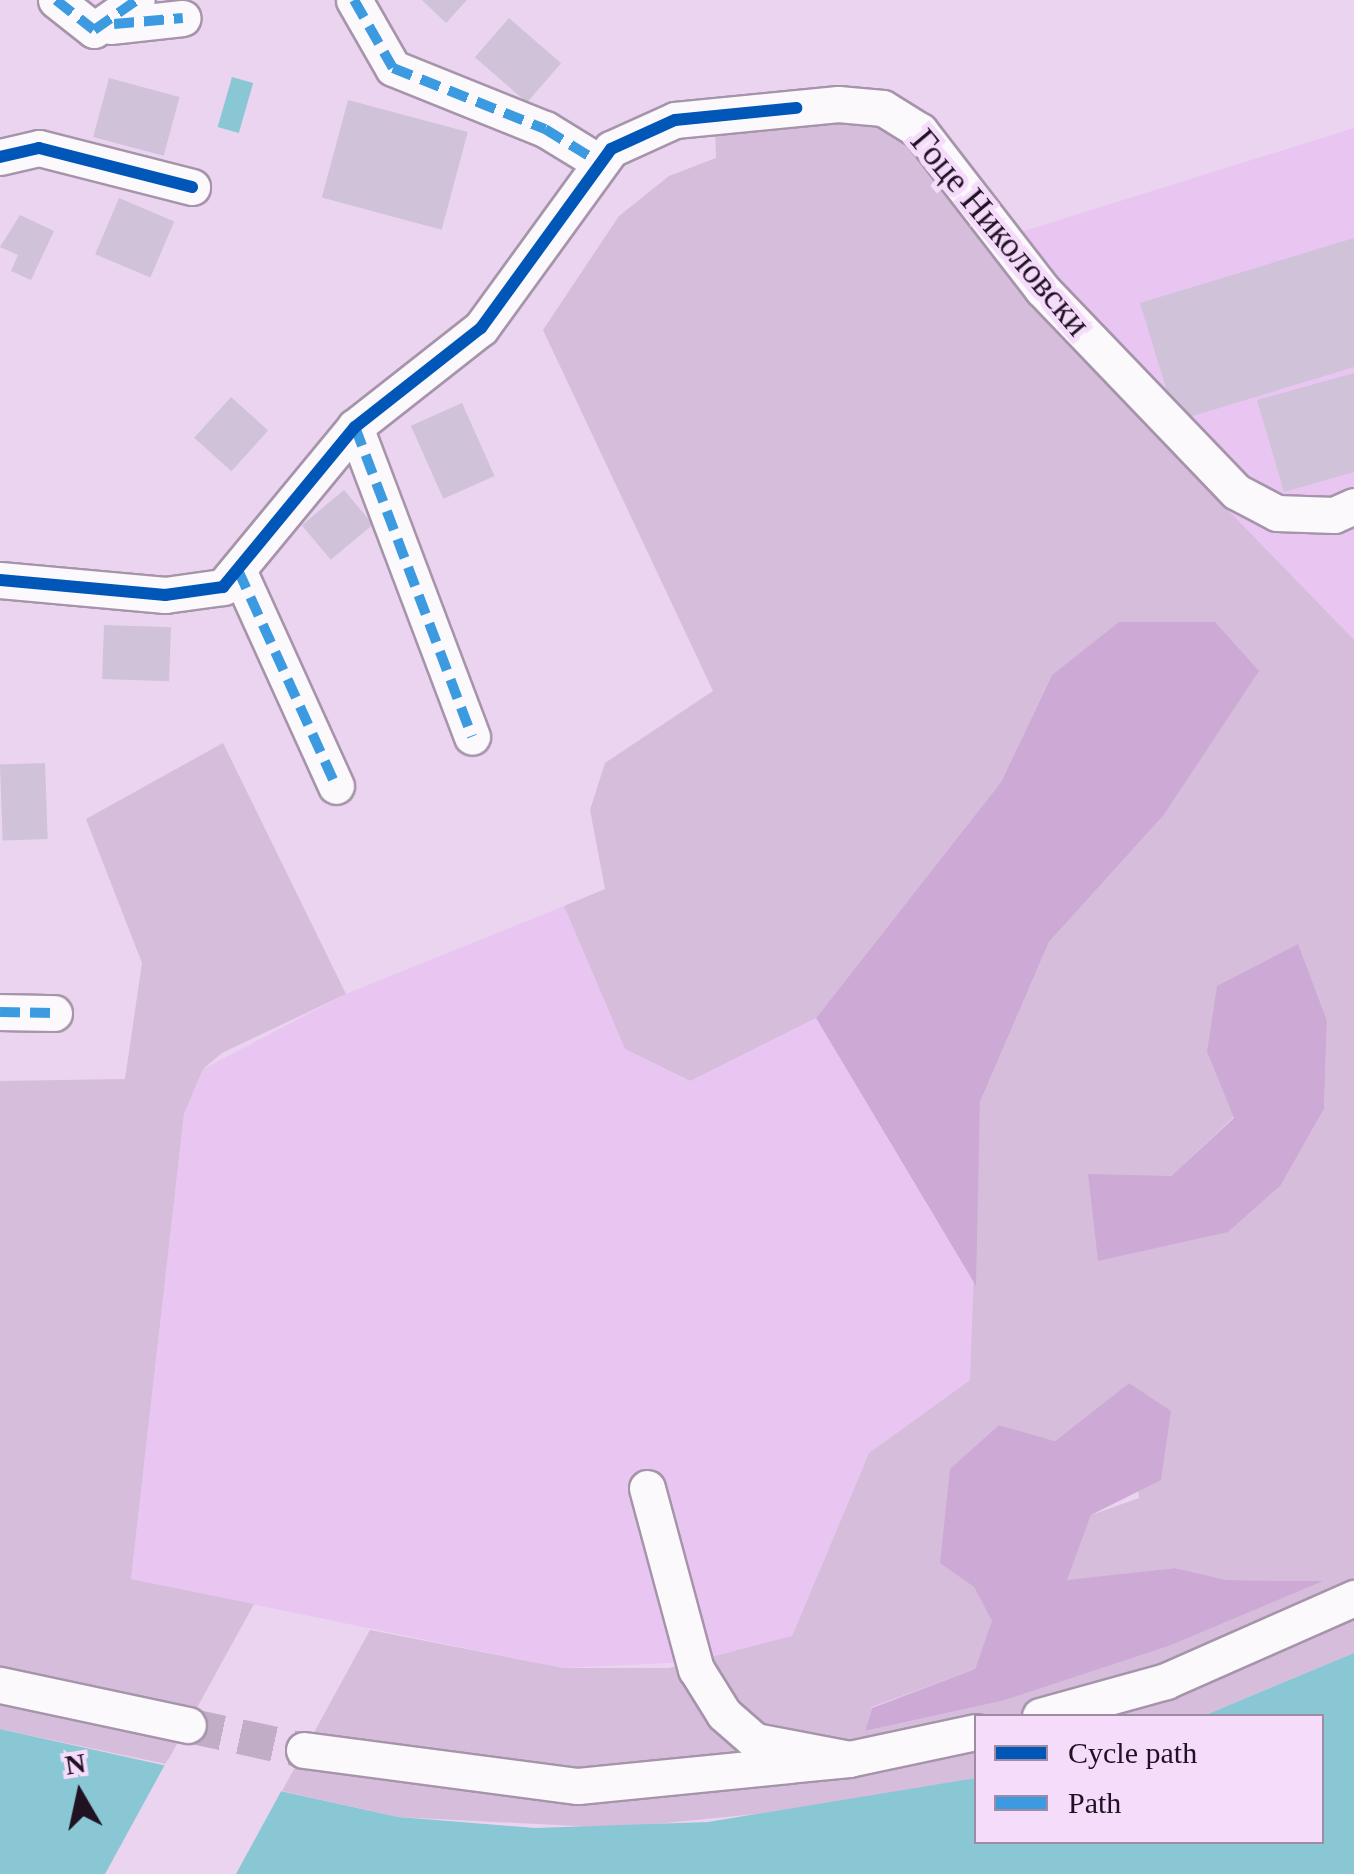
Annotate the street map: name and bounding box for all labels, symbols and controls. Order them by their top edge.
street label: Гоце Николовски [901,121,1099,345]
legend [974,1714,1324,1844]
text: Cycle path [1068,1736,1197,1769]
north arrow [30,1744,130,1844]
text: N [63,1747,88,1781]
text: Path [1068,1786,1121,1819]

